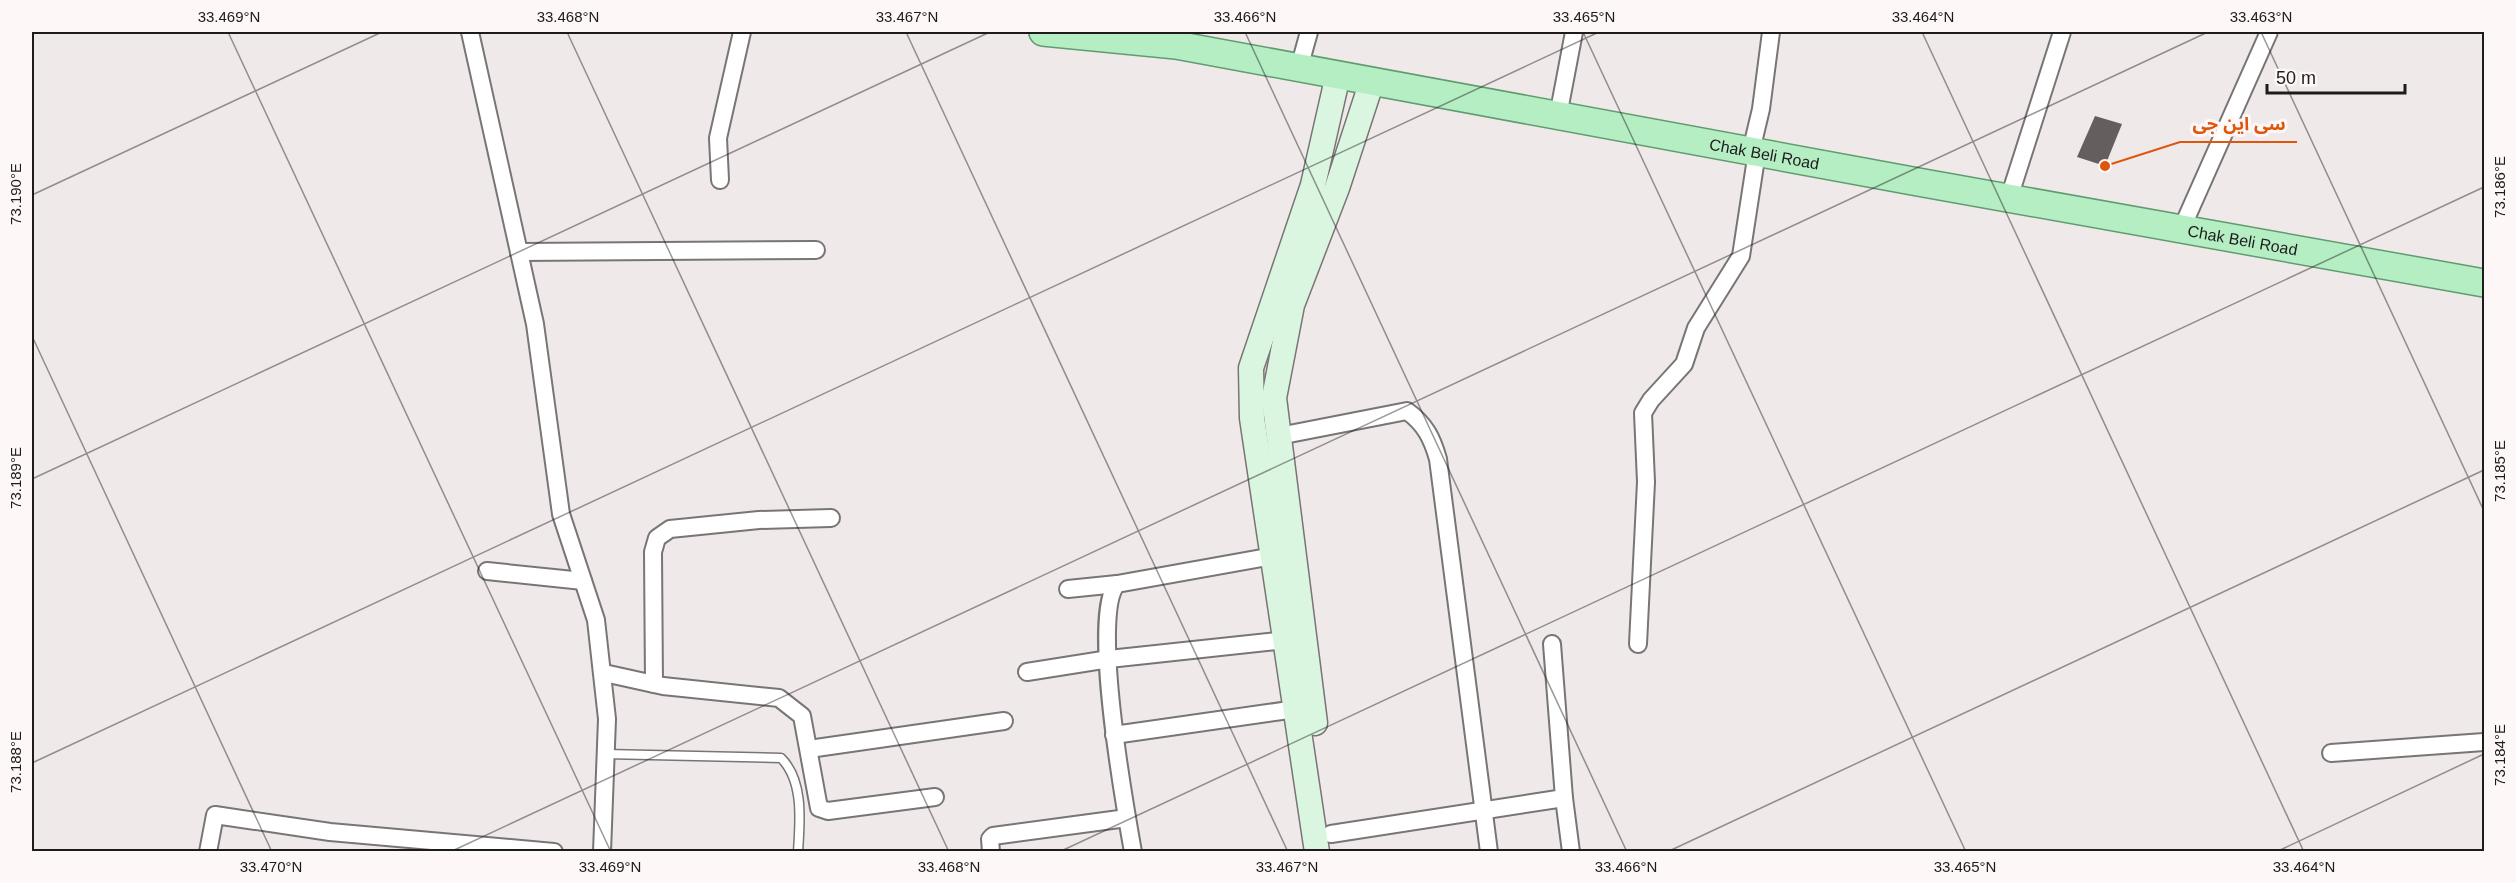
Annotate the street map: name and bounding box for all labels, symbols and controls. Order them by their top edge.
text: 33.469°N [198,8,260,25]
text: 33.468°N [537,8,599,25]
text: 33.467°N [876,8,938,25]
text: 33.466°N [1214,8,1276,25]
text: 33.465°N [1553,8,1615,25]
text: 33.464°N [1892,8,1954,25]
text: 33.463°N [2230,8,2292,25]
scale bar [2267,57,2405,95]
text: 50 m [2276,68,2316,88]
callout: سی این جی [2180,106,2297,142]
text: سی این جی [2192,114,2286,134]
street label: Chak Beli Road [1708,135,1821,172]
text: 73.186°E [2491,156,2508,218]
text: 73.190°E [7,163,24,225]
street label: Chak Beli Road [2186,222,2299,258]
text: 73.185°E [2491,440,2508,502]
text: 73.189°E [7,447,24,509]
text: 73.184°E [2491,724,2508,786]
text: 73.188°E [7,731,24,793]
text: 33.470°N [240,858,302,875]
text: 33.469°N [579,858,641,875]
text: 33.468°N [918,858,980,875]
text: 33.467°N [1256,858,1318,875]
text: 33.466°N [1595,858,1657,875]
text: 33.465°N [1934,858,1996,875]
text: 33.464°N [2273,858,2335,875]

